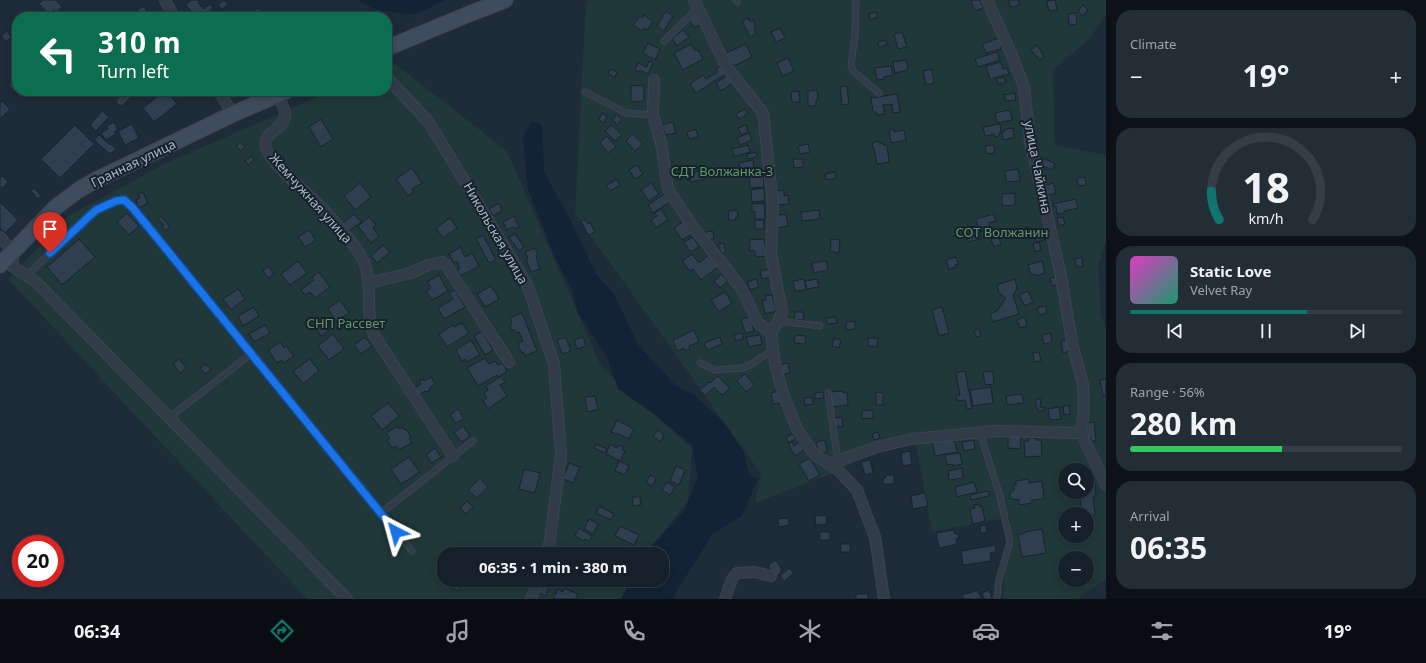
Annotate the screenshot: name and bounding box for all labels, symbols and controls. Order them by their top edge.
text: 310 m [98,23,181,61]
icon: left [32,28,84,80]
text: Climate [1130,35,1176,53]
text: 19° [1242,55,1290,96]
text: Turn left [98,59,169,83]
text: − [1130,61,1143,91]
text: + [1389,61,1402,91]
street label: улица Чайкина [1020,119,1056,215]
street label: Гранная улица [88,135,178,191]
street label: Жемчужная улица [266,149,356,247]
text: 18 [1242,158,1290,214]
park label: СДТ Волжанка-3 [671,162,773,180]
street label: Никольская улица [459,179,533,287]
text: km/h [1248,208,1284,227]
pin [33,212,67,253]
icon: arrive [39,218,61,240]
park label: СОТ Волжанин [956,223,1048,241]
text: Static Love [1190,261,1271,281]
text: Velvet Ray [1190,281,1252,299]
park label: СНП Рассвет [307,314,385,332]
icon: previous [1164,320,1186,342]
icon: pause [1255,320,1277,342]
icon: next [1346,320,1368,342]
text: Range · 56% [1130,383,1205,401]
text: 280 km [1130,403,1237,444]
map controls [1058,463,1094,587]
button: search [1058,463,1094,499]
button: + [1058,507,1094,543]
text: Arrival [1130,507,1170,525]
position arrow [375,511,417,553]
text: 06:35 [1130,527,1207,568]
speed limit sign: 20 [12,535,64,587]
button: − [1058,551,1094,587]
text: 06:35 · 1 min · 380 m [479,557,627,577]
icon: directions [268,617,296,645]
icon: music [444,617,472,645]
icon: phone [620,617,648,645]
icon: climate [796,617,824,645]
icon: car [972,617,1000,645]
icon: filters [1148,617,1176,645]
text: 06:34 [74,619,120,643]
text: 19° [1324,619,1352,643]

